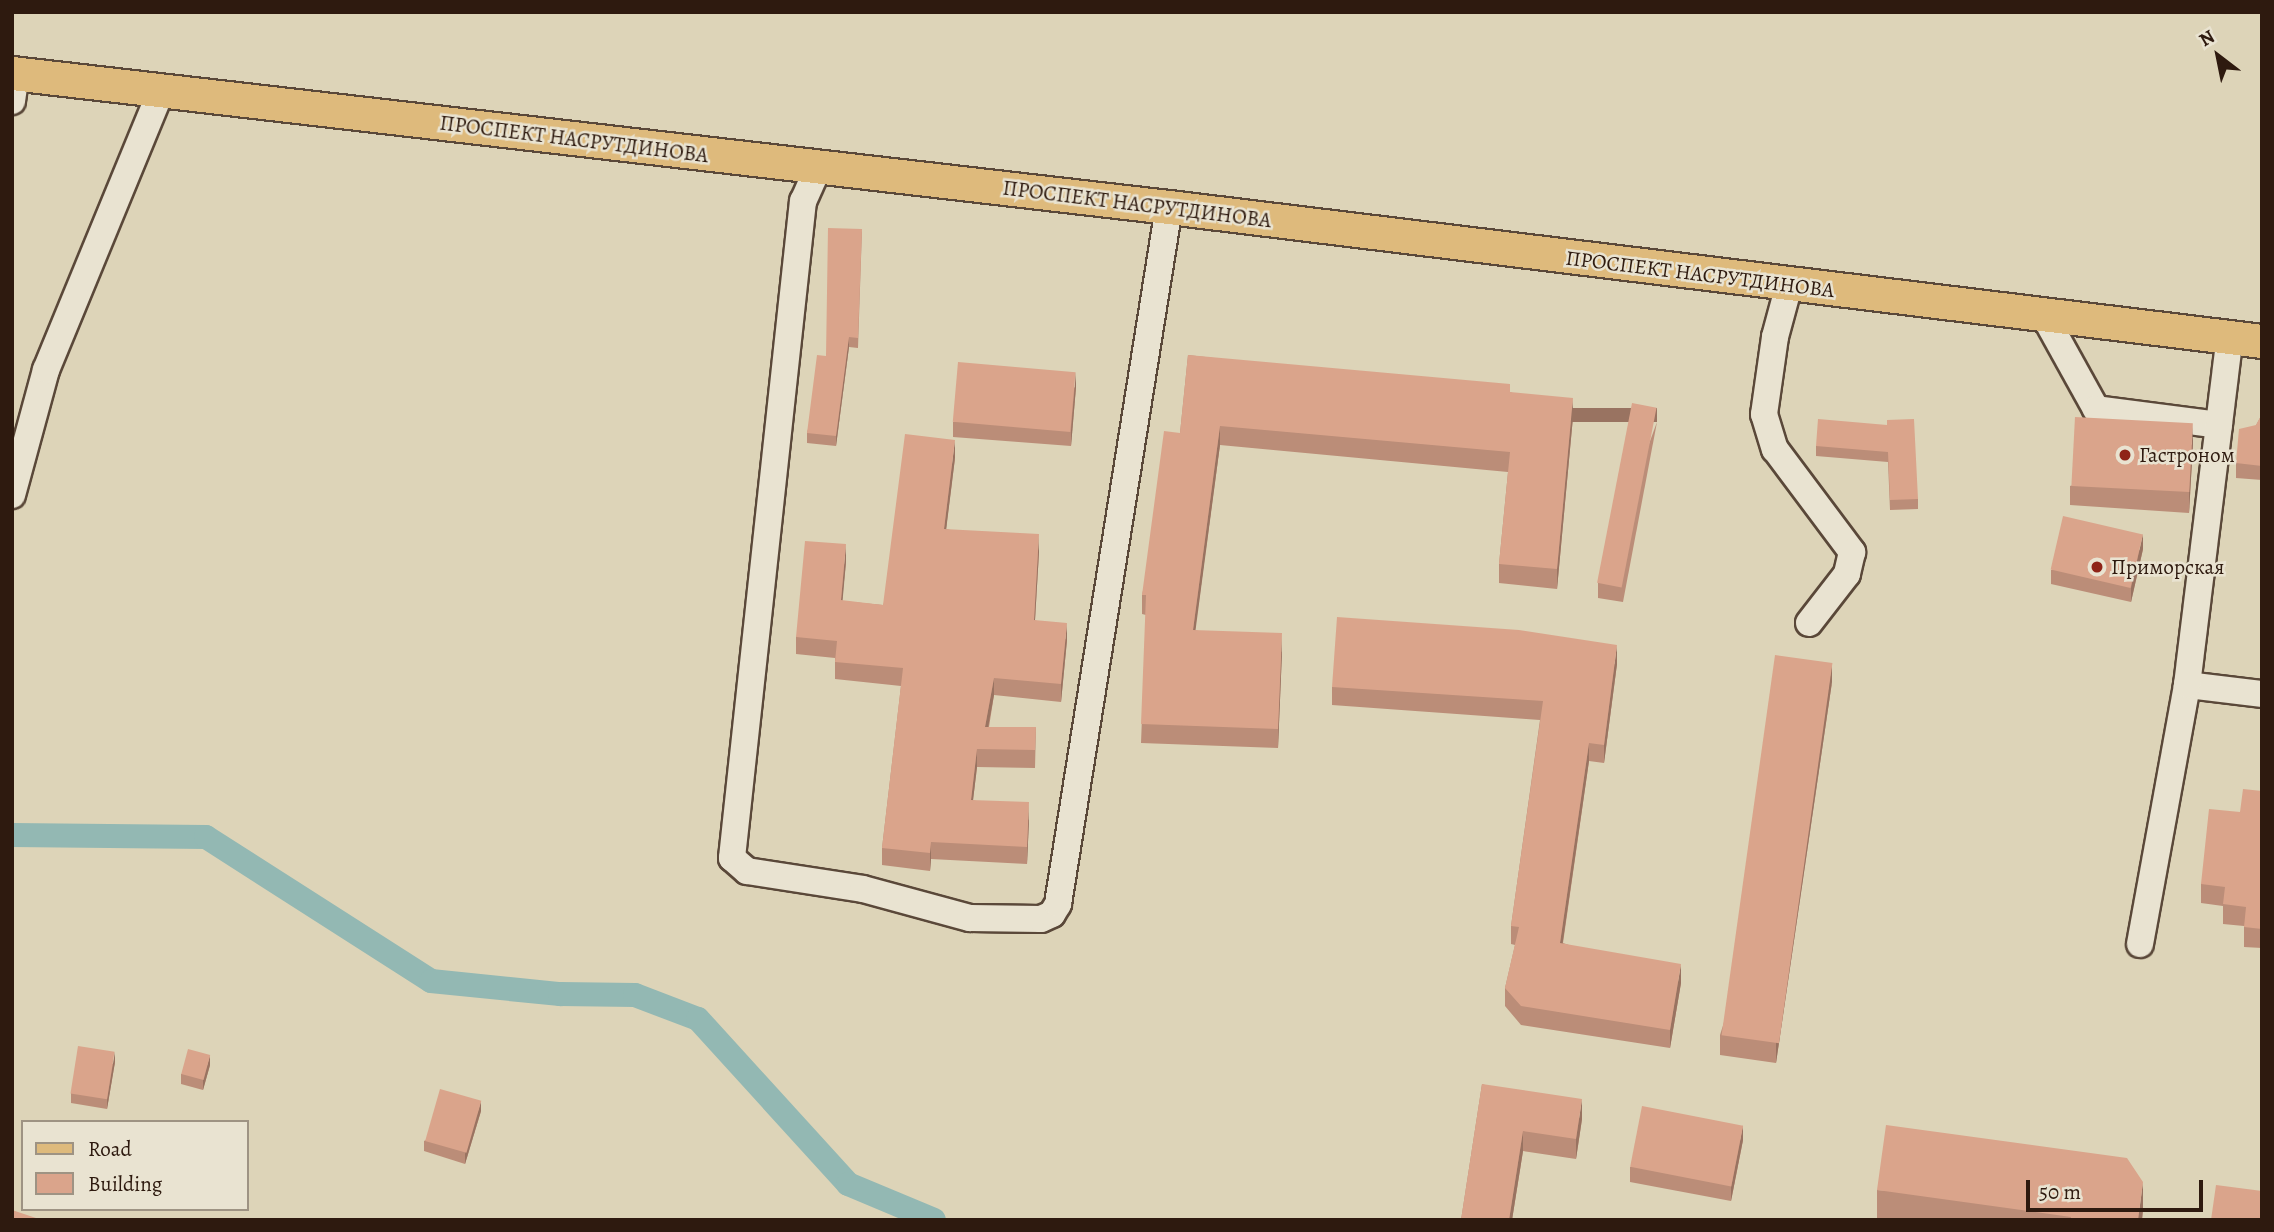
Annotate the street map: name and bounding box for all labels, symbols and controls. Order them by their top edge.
north arrow [2183,21,2253,91]
text: N [2194,23,2220,53]
street label: ПРОСПЕКТ НАСРУТДИНОВА [438,110,710,168]
street label: ПРОСПЕКТ НАСРУТДИНОВА [1001,175,1273,233]
street label: ПРОСПЕКТ НАСРУТДИНОВА [1564,245,1836,303]
place label: Гастроном [2139,442,2235,468]
marker: Гастроном [2117,447,2133,463]
place label: Приморская [2111,554,2224,580]
marker: Приморская [2089,559,2105,575]
legend [21,1120,248,1211]
text: Road [88,1135,132,1163]
scale bar [2029,1166,2206,1210]
text: Building [88,1170,162,1198]
text: 50 m [2039,1178,2081,1206]

